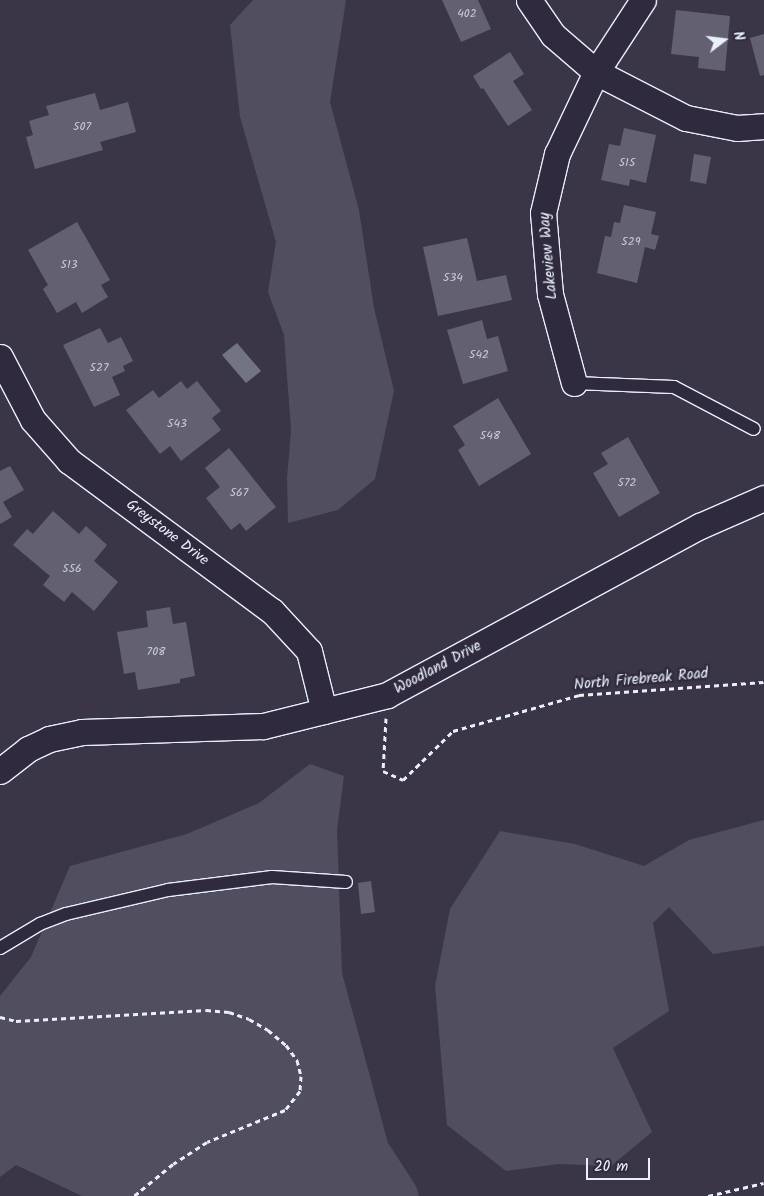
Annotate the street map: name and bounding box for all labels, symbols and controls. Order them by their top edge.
house number: 402 [457,7,477,21]
north arrow [699,15,749,65]
text: N [727,29,750,43]
house number: 507 [73,120,91,134]
house number: 515 [619,156,635,170]
street label: Lakeview Way [536,212,562,300]
house number: 529 [621,235,641,249]
house number: 513 [60,258,78,272]
house number: 534 [443,271,463,285]
house number: 542 [469,348,489,362]
house number: 527 [90,361,108,375]
house number: 543 [167,417,187,431]
house number: 548 [480,429,500,443]
house number: 572 [618,476,636,490]
house number: 567 [230,486,248,500]
street label: Greystone Drive [122,496,212,570]
house number: 556 [62,562,82,576]
street label: Woodland Drive [391,637,485,699]
house number: 708 [147,645,165,659]
street label: North Firebreak Road [573,665,709,695]
scale bar [589,1148,653,1180]
text: 20 m [594,1155,628,1179]

